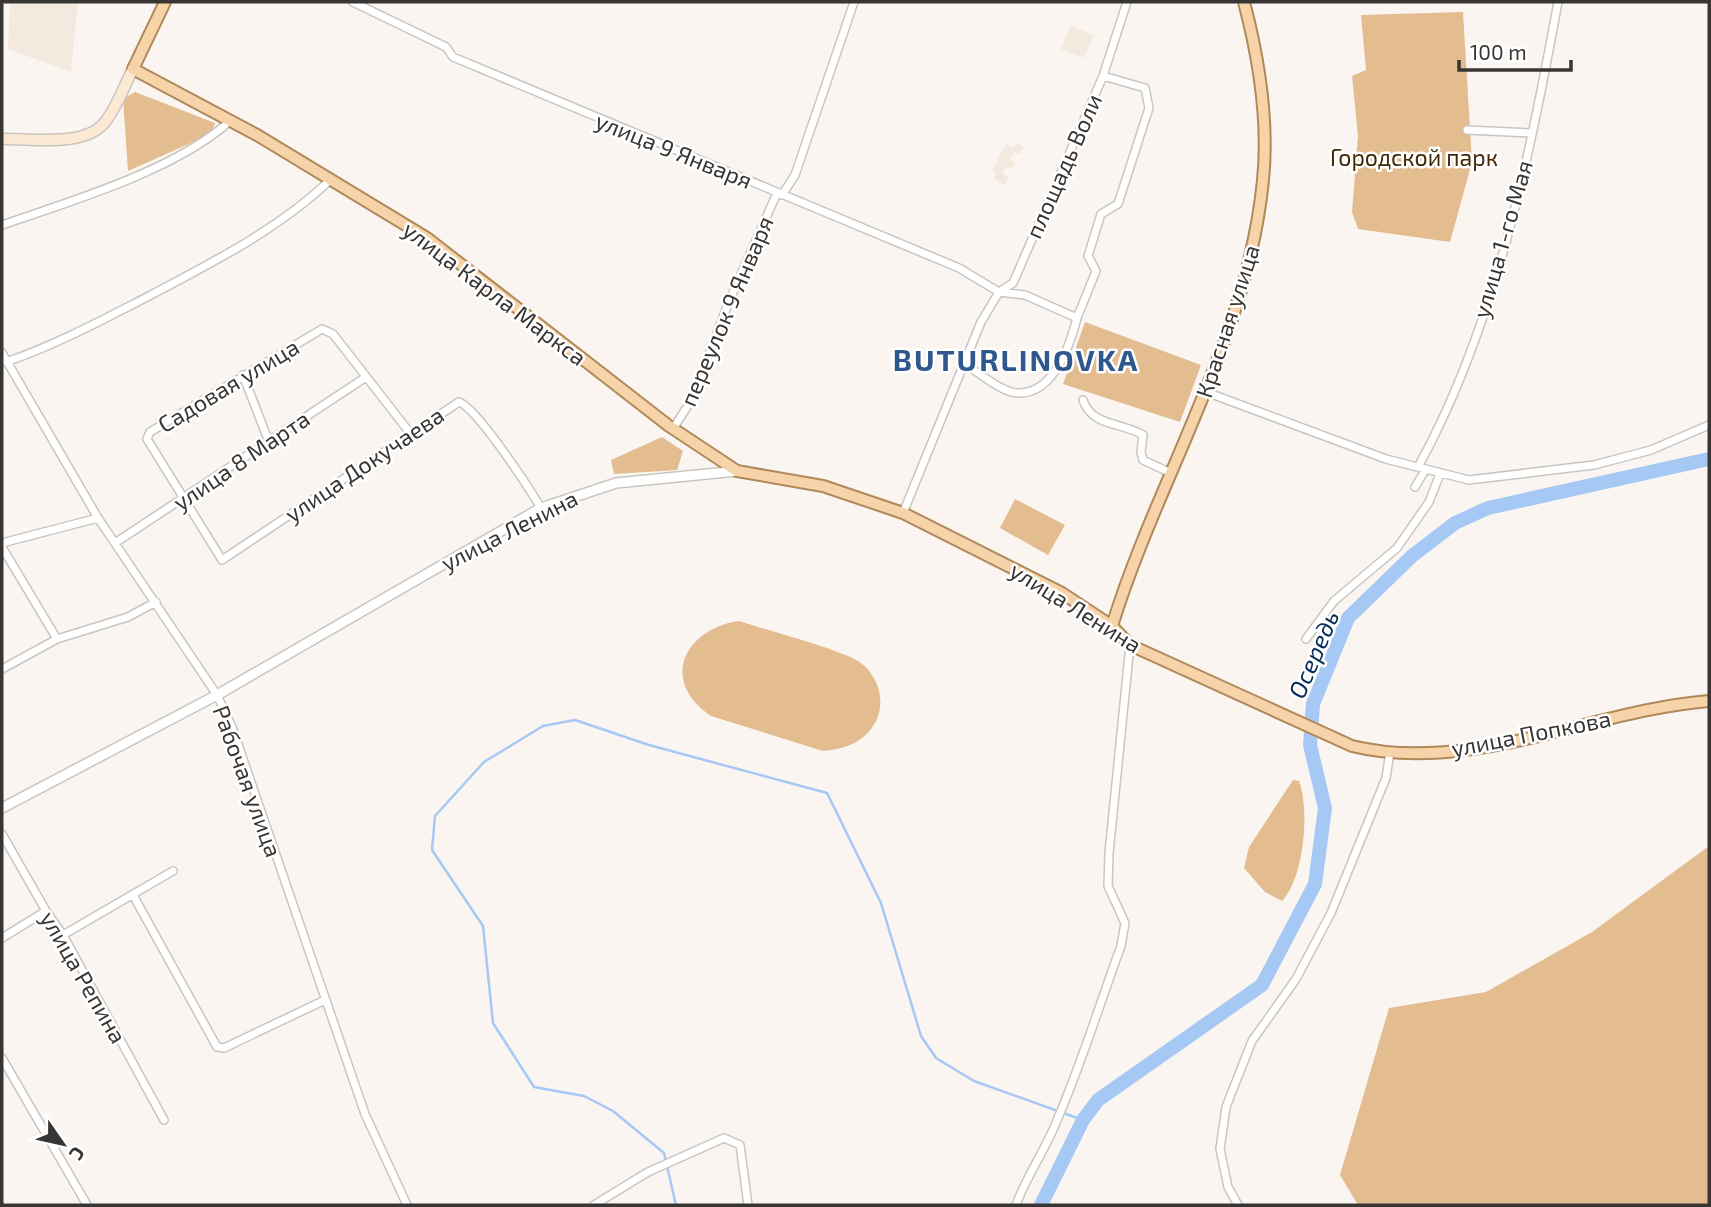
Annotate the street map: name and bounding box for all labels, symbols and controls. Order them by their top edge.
scale bar [1459,28,1571,72]
text: 100 m [1470,39,1527,64]
street label: площадь Воли [1019,89,1107,243]
street label: улица 9 Января [591,106,756,195]
park label: Городской парк [1330,143,1498,171]
street label: улица 1-го Мая [1466,157,1539,321]
street label: переулок 9 Января [673,212,780,411]
street label: улица Карла Маркса [397,215,592,372]
street label: Красная улица [1189,241,1266,401]
street label: Садовая улица [152,332,304,439]
district label: BUTURLINOVKA [893,341,1139,377]
street label: улица Докучаева [279,400,449,528]
street label: улица 8 Марта [167,404,315,517]
street label: улица Ленина [436,484,583,577]
street label: улица Ленина [1005,555,1147,659]
water label: Осередь [1282,606,1344,702]
street label: Рабочая улица [207,701,288,861]
street label: улица Попкова [1449,704,1613,763]
street label: улица Репина [34,906,133,1049]
north arrow [28,1109,98,1179]
text: С [65,1143,90,1165]

